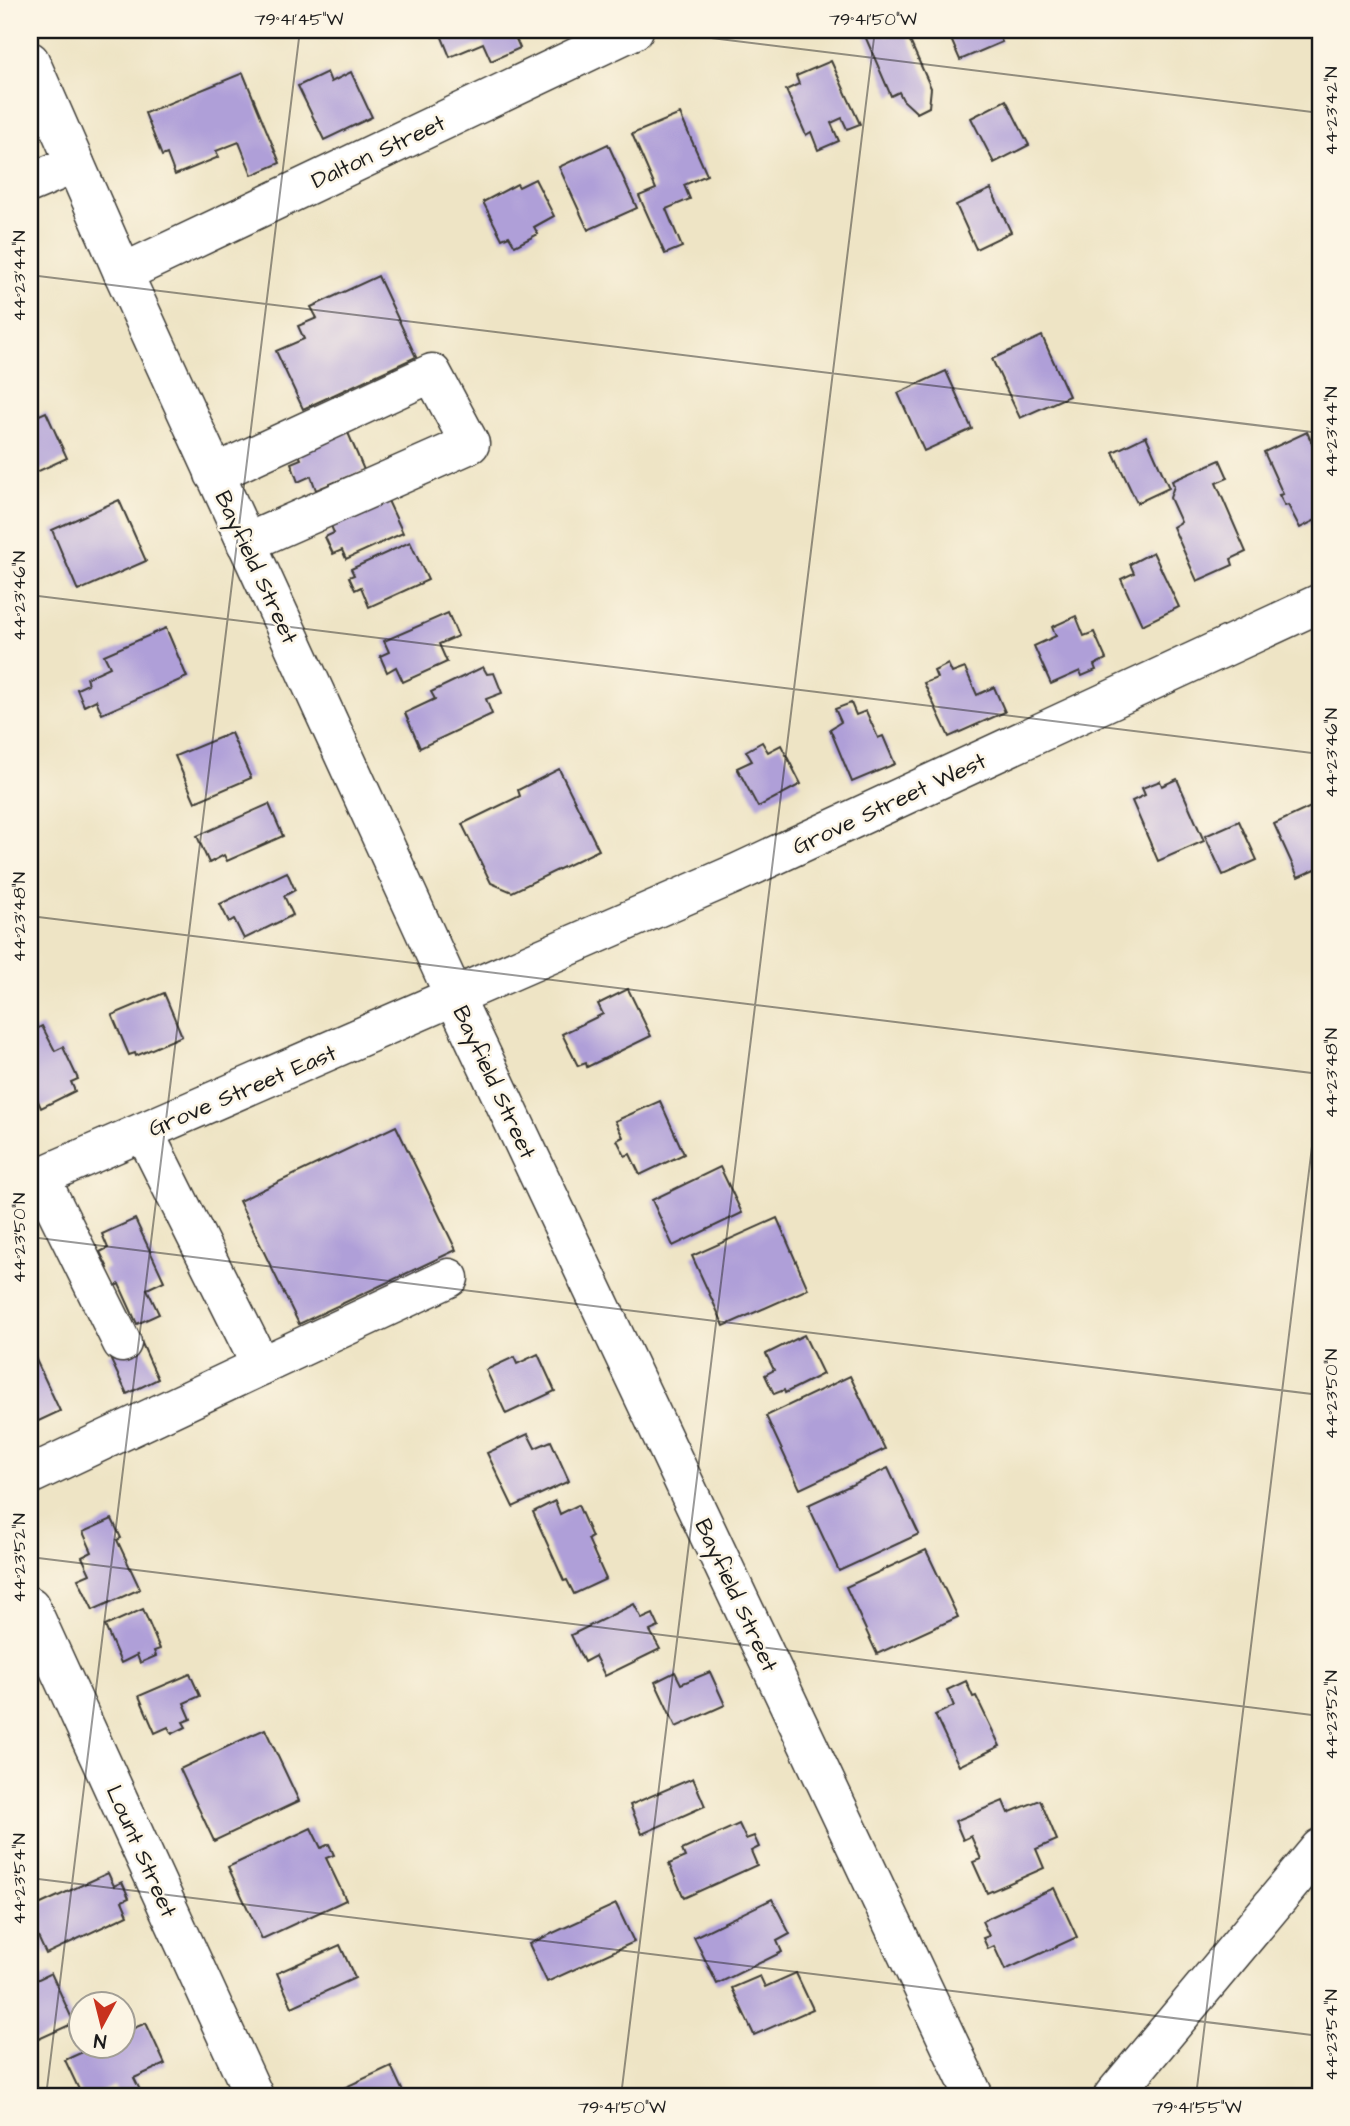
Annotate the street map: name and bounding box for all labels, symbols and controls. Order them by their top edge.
text: 79°41'45"W [255,7,344,32]
text: 79°41'50"W [829,7,917,32]
text: 44°23'42"N [1319,67,1344,155]
street label: Dalton Street [306,107,451,197]
text: 44°23'44"N [7,231,32,321]
text: 44°23'44"N [1319,387,1344,477]
street label: Bayfield Street [206,486,306,650]
text: 44°23'46"N [7,551,32,641]
text: 44°23'46"N [1319,708,1344,798]
street label: Grove Street West [787,745,992,863]
text: 44°23'48"N [7,872,32,962]
street label: Bayfield Street [444,1001,544,1165]
text: 44°23'48"N [1319,1028,1344,1118]
street label: Grove Street East [143,1037,342,1145]
text: 44°23'50"N [7,1193,32,1283]
text: 44°23'50"N [1319,1349,1344,1439]
text: 44°23'52"N [7,1513,32,1603]
street label: Bayfield Street [686,1514,786,1678]
text: 44°23'52"N [1319,1670,1344,1760]
street label: Lount Street [98,1780,185,1923]
text: 44°23'54"N [7,1833,32,1925]
text: 44°23'54"N [1319,1989,1344,2081]
north arrow [66,1990,136,2060]
text: N [92,2026,108,2055]
text: 79°41'50"W [578,2095,666,2120]
text: 79°41'55"W [1152,2095,1242,2120]

